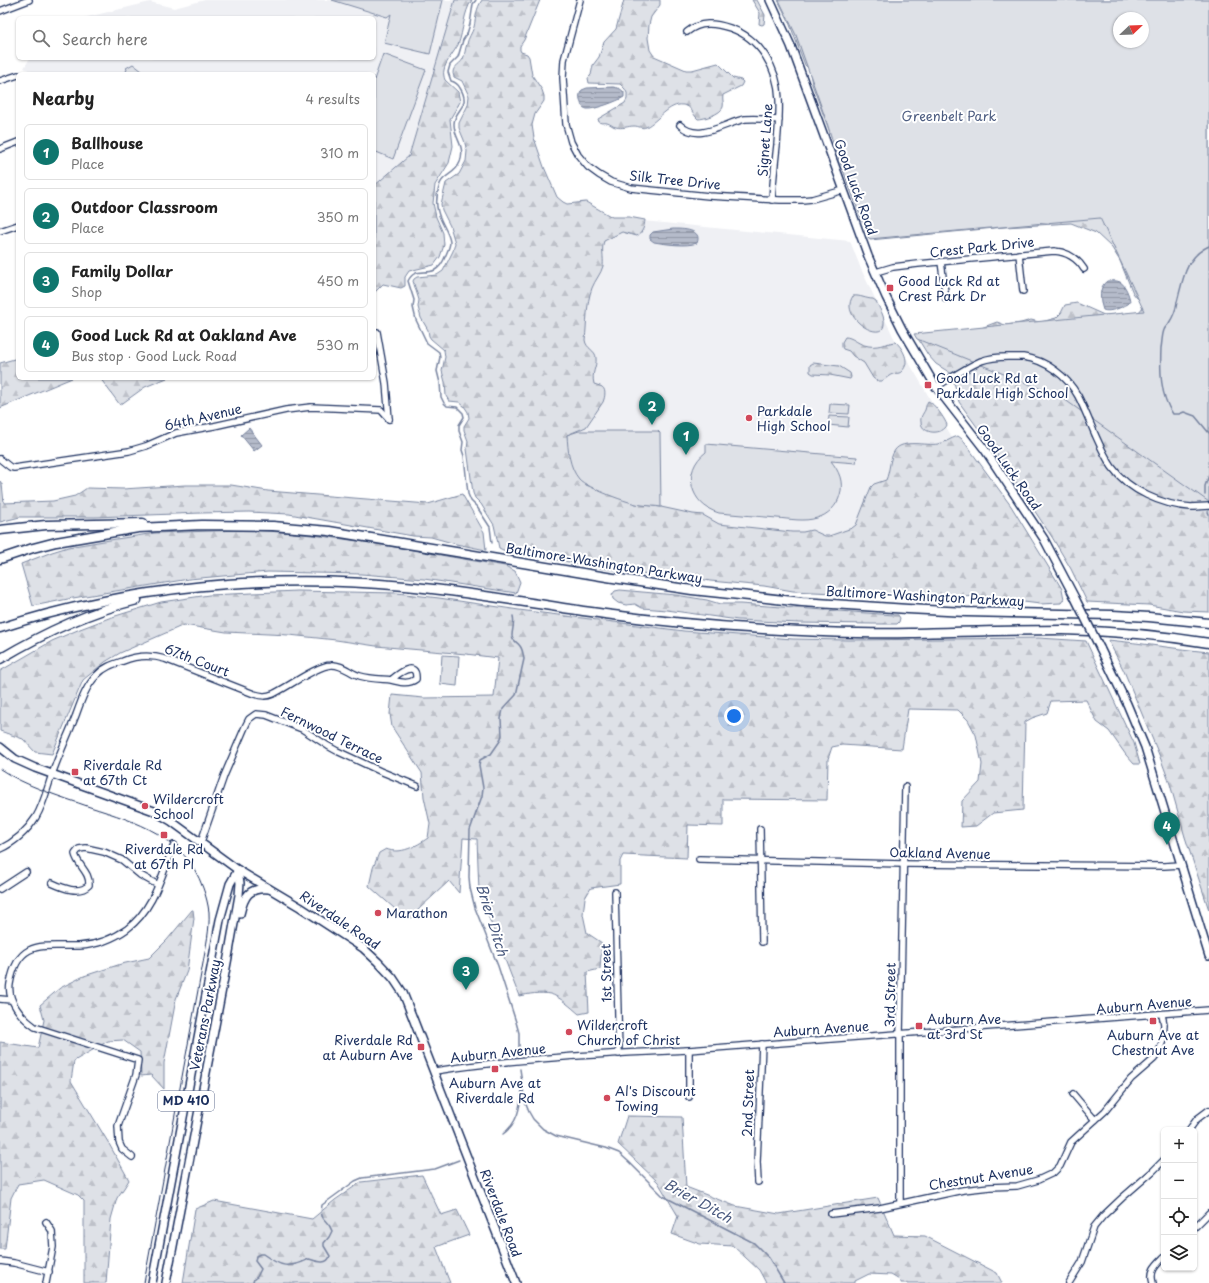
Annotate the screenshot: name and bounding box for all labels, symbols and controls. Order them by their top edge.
north arrow [1113,12,1149,48]
search box [16,16,376,60]
icon: search [30,27,52,49]
text: Search here [62,27,148,50]
text: Nearby [32,85,94,111]
text: 4 results [306,89,360,108]
street label: Signet Lane [752,103,777,177]
park label: Greenbelt Park [902,106,996,125]
text: Ballhouse [71,131,143,154]
street label: Good Luck Road [830,136,883,238]
text: 1 [43,143,49,162]
text: 310 m [320,143,359,162]
text: Place [71,154,104,173]
street label: Silk Tree Drive [628,165,722,194]
text: Outdoor Classroom [71,195,218,218]
text: 2 [41,207,51,226]
text: 350 m [317,207,359,226]
text: Place [71,218,104,237]
street label: Crest Park Drive [929,232,1035,261]
text: Family Dollar [71,259,173,282]
text: 3 [42,271,50,290]
text: 450 m [317,271,359,290]
place label: Good Luck Rd at Crest Park Dr [898,271,1000,305]
text: Shop [71,282,102,301]
marker: Good Luck Rd at Crest Park Dr [885,283,895,293]
text: Good Luck Rd at Oakland Ave [71,323,297,346]
text: 4 [42,335,50,354]
text: 530 m [316,335,359,354]
text: Bus stop · Good Luck Road [71,346,237,365]
place label: Good Luck Rd at Parkdale High School [936,368,1068,402]
marker: Good Luck Rd at Parkdale High School [923,380,933,390]
pin: 2 [639,392,665,425]
street label: 64th Avenue [162,398,243,435]
place label: Parkdale High School [757,401,830,435]
marker: Parkdale High School [744,413,754,423]
street label: Good Luck Road [973,420,1046,514]
pin: 1 [673,422,699,455]
street label: Baltimore-Washington Parkway [504,538,704,587]
street label: Baltimore-Washington Parkway [825,581,1025,610]
street label: 67th Court [162,639,232,681]
street label: Fernwood Terrace [278,702,387,768]
your location [724,706,744,726]
place label: Riverdale Rd at 67th Ct [83,755,162,789]
marker: Riverdale Rd at 67th Ct [70,767,80,777]
place label: Wildercroft School [153,789,224,823]
marker: Wildercroft School [140,801,150,811]
pin: 4 [1154,812,1180,845]
marker: Riverdale Rd at 67th Pl [159,830,169,840]
place label: Riverdale Rd at 67th Pl [125,839,203,873]
street label: Oakland Avenue [889,842,991,863]
water label: Brier Ditch [472,881,514,959]
street label: Riverdale Road [296,886,384,954]
place label: Marathon [386,903,448,922]
marker: Marathon [373,908,383,918]
street label: 1st Street [595,944,616,1002]
street label: Veterans Parkway [184,957,225,1072]
pin: 3 [453,957,479,990]
street label: 3rd Street [879,962,900,1027]
street label: Auburn Avenue [1095,991,1193,1018]
place label: Auburn Ave at 3rd St [927,1009,1001,1043]
place label: Wildercroft Church of Christ [577,1015,680,1049]
street label: Auburn Avenue [772,1016,870,1041]
marker: Auburn Ave at Chestnut Ave [1148,1016,1158,1026]
marker: Auburn Ave at 3rd St [914,1021,924,1031]
place label: Auburn Ave at Chestnut Ave [1107,1025,1199,1059]
marker: Wildercroft Church of Christ [564,1027,574,1037]
place label: Riverdale Rd at Auburn Ave [322,1030,413,1064]
street label: Auburn Avenue [449,1038,547,1067]
marker: Riverdale Rd at Auburn Ave [416,1042,426,1052]
marker: Auburn Ave at Riverdale Rd [490,1064,500,1074]
street label: 2nd Street [737,1069,758,1137]
place label: Auburn Ave at Riverdale Rd [449,1073,541,1107]
place label: Al's Discount Towing [615,1081,696,1115]
road number: MD 410 [158,1091,214,1111]
marker: Al's Discount Towing [602,1093,612,1103]
map controls [1161,1127,1197,1271]
button: + [1161,1127,1197,1163]
street label: Chestnut Avenue [927,1159,1035,1194]
button: − [1161,1163,1197,1199]
street label: Riverdale Road [476,1166,527,1260]
water label: Brier Ditch [661,1173,737,1228]
button: locate [1161,1199,1197,1235]
button: layers [1161,1235,1197,1271]

